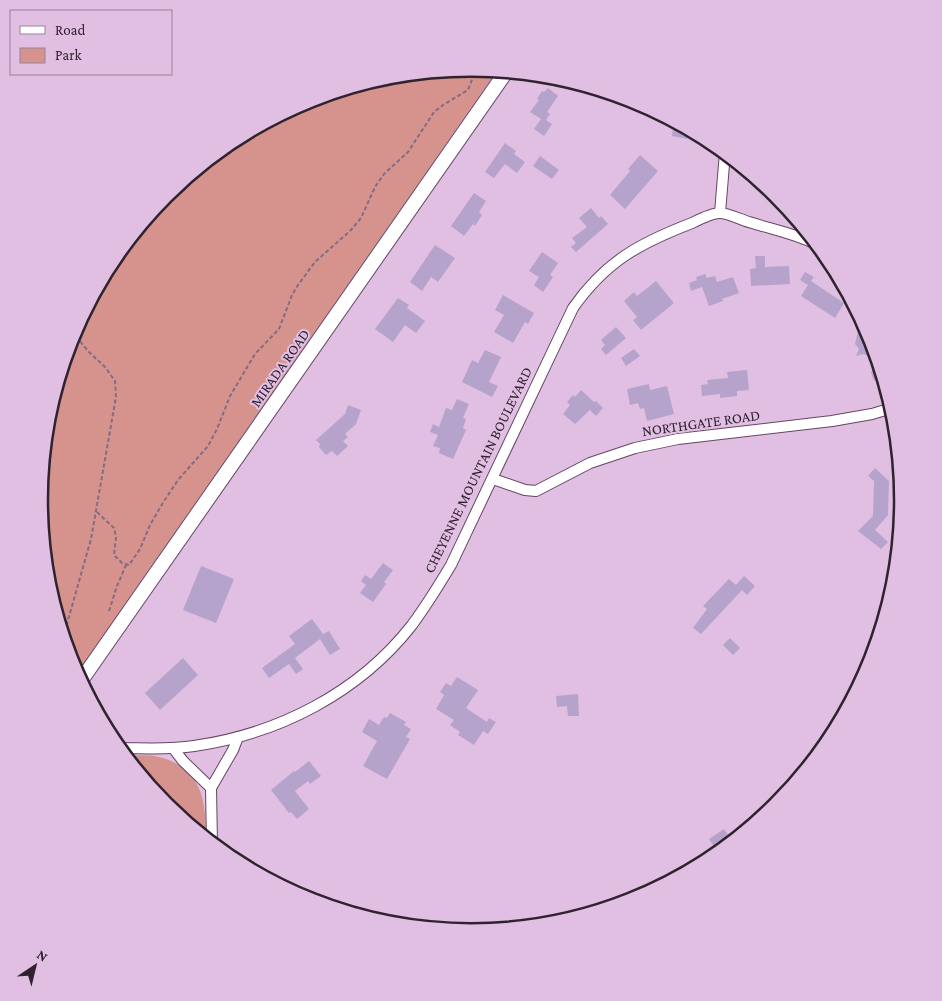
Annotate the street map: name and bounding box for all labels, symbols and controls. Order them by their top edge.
legend [10,10,172,75]
text: Road [55,22,86,38]
text: Park [55,47,82,63]
street label: MIRADA ROAD [247,326,313,410]
street label: CHEYENNE MOUNTAIN BOULEVARD [421,364,535,576]
street label: NORTHGATE ROAD [641,407,761,439]
north arrow [10,941,60,991]
text: N [34,946,51,965]

